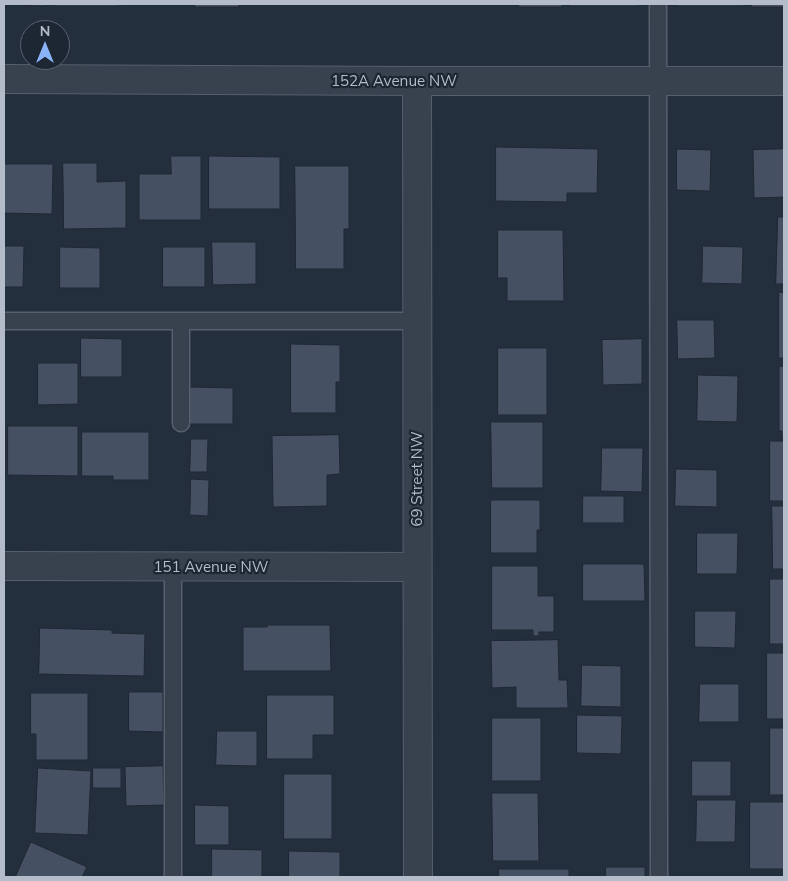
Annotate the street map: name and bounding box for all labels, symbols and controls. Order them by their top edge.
north arrow [20,20,70,70]
text: N [40,22,50,40]
street label: 152A Avenue NW [331,72,457,90]
street label: 69 Street NW [408,431,426,527]
street label: 151 Avenue NW [154,558,268,576]

